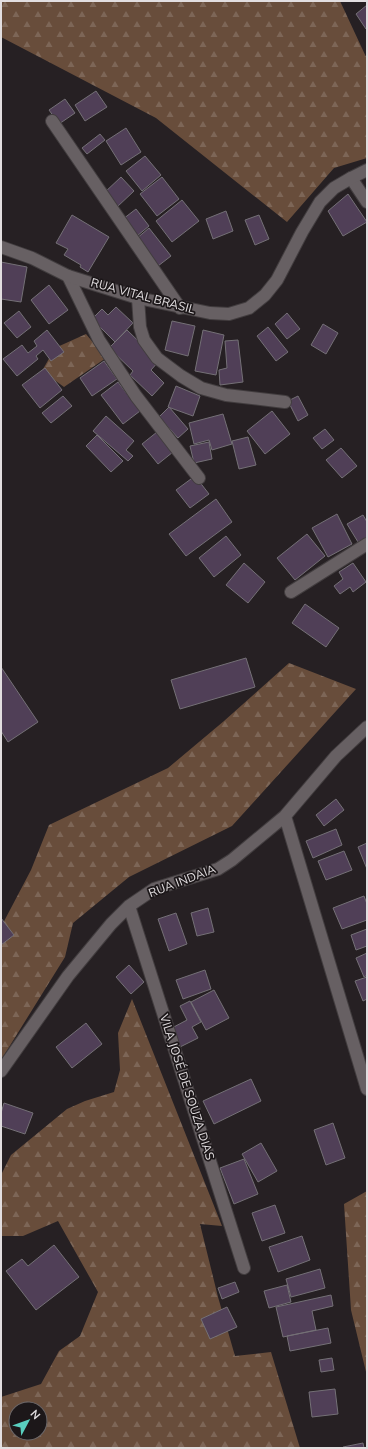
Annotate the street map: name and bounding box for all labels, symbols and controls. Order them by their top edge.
street label: RUA VITAL BRASIL [89,274,197,317]
street label: RUA INDAIA [146,861,218,900]
street label: VILA JOSÉ DE SOUZA DIAS [157,1012,218,1162]
north arrow [8,1401,48,1441]
text: N [28,1407,44,1422]

